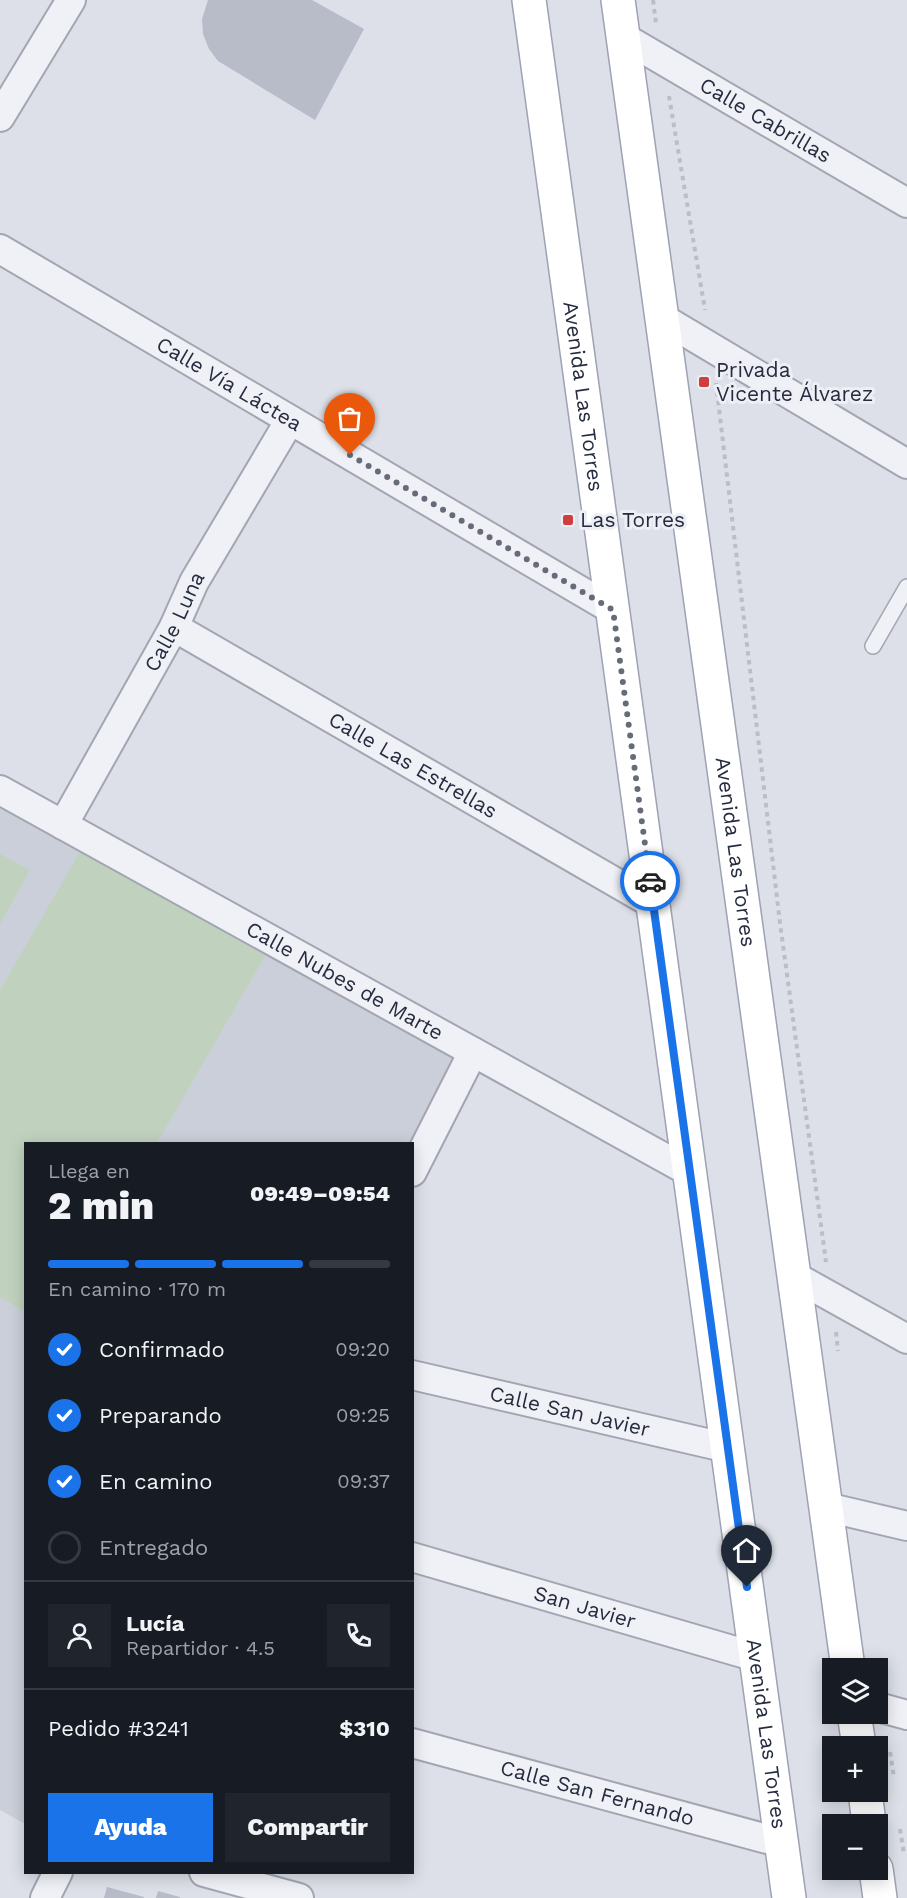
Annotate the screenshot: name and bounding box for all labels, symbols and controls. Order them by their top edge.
street label: Calle Cabrillas [696,72,836,168]
street label: Avenida Las Torres [558,300,609,493]
street label: Calle Vía Láctea [152,331,307,436]
place label: Privada Vicente Álvarez [716,357,873,406]
marker: Privada Vicente Álvarez [697,375,711,389]
pin [324,393,375,455]
icon: bag [333,402,366,435]
place label: Las Torres [580,507,685,532]
marker: Las Torres [561,513,575,527]
street label: Calle Luna [139,567,210,676]
street label: Calle Las Estrellas [324,706,502,823]
street label: Avenida Las Torres [710,755,761,949]
courier [620,851,680,911]
icon: car [634,865,667,898]
street label: Calle Nubes de Marte [242,916,448,1045]
text: Llega en [48,1159,130,1183]
text: 09:49–09:54 [250,1181,390,1206]
text: 2 min [48,1183,154,1228]
text: En camino · 170 m [48,1277,226,1301]
icon: check [48,1333,81,1366]
text: Confirmado [99,1337,225,1362]
text: 09:20 [335,1337,390,1361]
street label: Calle San Javier [487,1380,653,1442]
icon: check [48,1399,81,1432]
text: Preparando [99,1403,222,1428]
text: 09:25 [336,1403,390,1427]
icon: check [48,1465,81,1498]
text: En camino [99,1469,213,1494]
text: 09:37 [337,1469,390,1493]
pin [721,1525,772,1587]
icon: home [730,1534,763,1567]
text: Entregado [99,1535,208,1560]
street label: San Javier [531,1580,639,1634]
button: person [48,1604,111,1667]
button: phone [327,1604,390,1667]
text: Lucía [126,1611,184,1636]
text: Repartidor · 4.5 [126,1636,275,1660]
street label: Avenida Las Torres [742,1637,792,1830]
map controls [822,1658,888,1880]
button: layers [822,1658,888,1724]
text: Pedido #3241 [48,1716,189,1741]
text: $310 [339,1716,390,1741]
button: + [822,1736,888,1802]
street label: Calle San Fernando [498,1754,697,1831]
button: Ayuda [48,1793,213,1862]
button: Compartir [225,1793,390,1862]
button: − [822,1814,888,1880]

